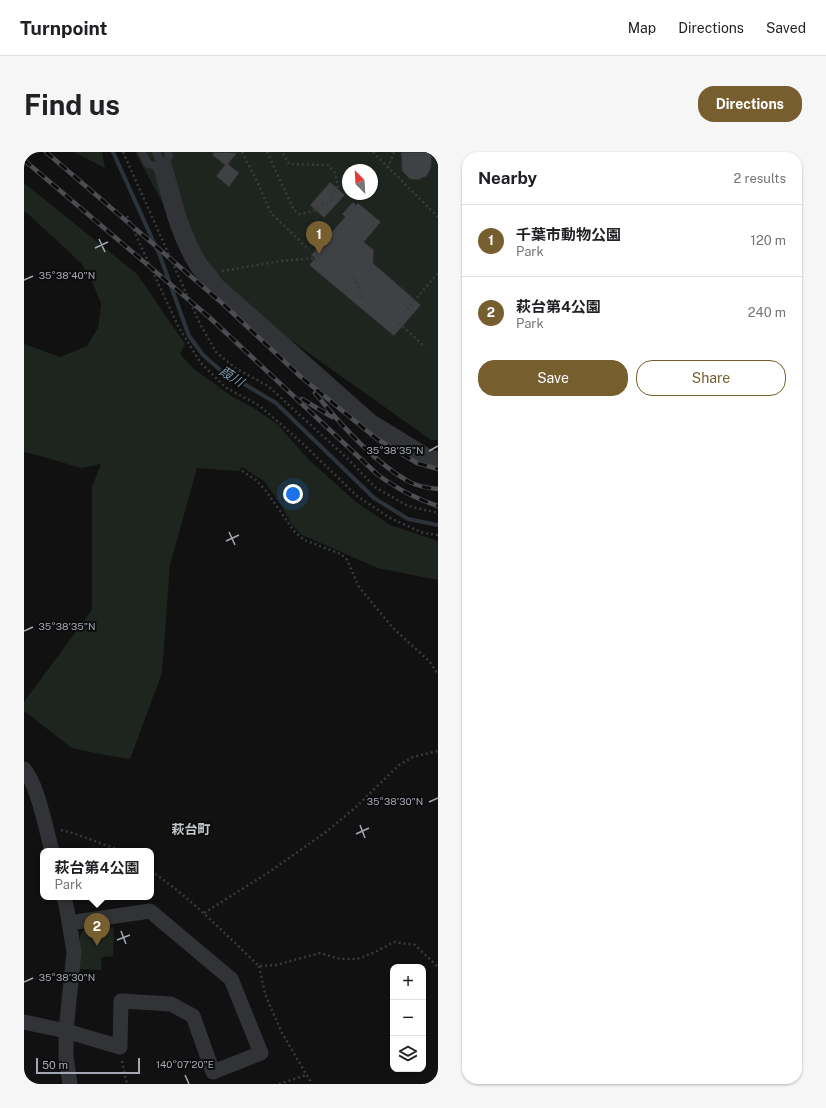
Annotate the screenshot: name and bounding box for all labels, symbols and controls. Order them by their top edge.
text: Turnpoint [20,17,107,39]
text: Map [628,20,656,36]
text: Directions [678,20,744,36]
text: Saved [766,20,806,36]
button: Directions [698,86,802,122]
text: Find us [24,88,120,121]
north arrow [342,164,378,200]
text: Nearby [478,168,537,188]
text: 2 results [734,171,786,186]
pin: 1 [306,221,332,254]
text: 千葉市動物公園 [516,226,621,243]
text: 1 [488,233,494,248]
text: 120 m [751,233,786,248]
text: Park [516,244,544,259]
text: 35°38'40"N [39,269,95,281]
text: 萩台第4公園 [516,298,601,315]
text: 2 [487,305,495,320]
text: 240 m [748,305,786,320]
text: Park [516,316,544,331]
button: Save [478,360,628,396]
button: Share [636,360,786,396]
water label: 葭川 [217,363,248,391]
text: 35°38'35"N [366,444,424,456]
your location [283,484,303,504]
text: 35°38'35"N [38,620,96,632]
text: 35°38'30"N [367,795,423,807]
district label: 萩台町 [171,822,211,837]
popup [40,848,154,900]
text: 萩台第4公園 [55,859,139,876]
text: Park [55,877,82,892]
pin: 2 [84,913,110,946]
map controls [390,964,426,1072]
button: + [390,964,426,1000]
text: 35°38'30"N [39,971,95,983]
button: − [390,1000,426,1036]
button: layers [390,1036,426,1072]
scale bar [36,1056,140,1075]
text: 140°07'20"E [156,1058,214,1070]
text: 50 m [42,1059,68,1071]

